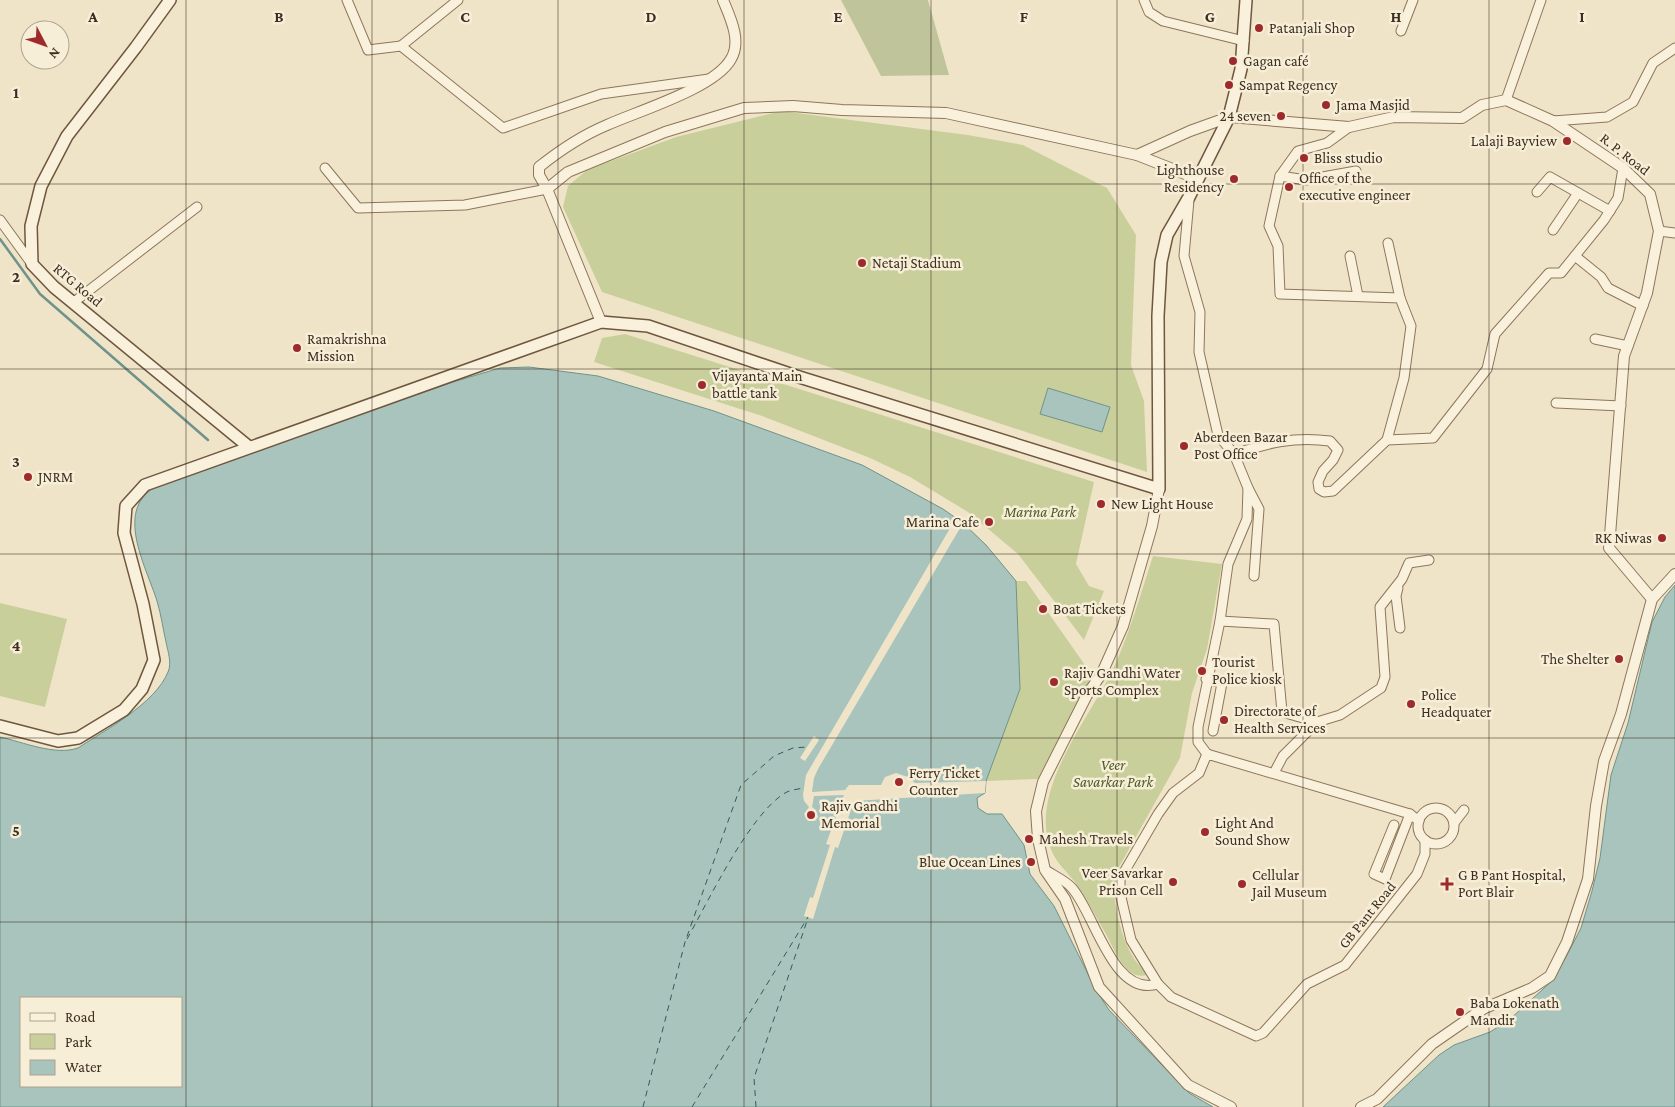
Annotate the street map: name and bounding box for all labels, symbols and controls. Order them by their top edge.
text: A [87,8,98,25]
text: B [274,8,284,25]
text: C [460,8,470,25]
text: D [645,8,657,25]
text: E [833,8,843,25]
text: F [1020,8,1029,25]
text: G [1205,8,1215,25]
text: H [1391,8,1402,25]
text: I [1579,8,1585,25]
north arrow [20,20,70,70]
place label: Patanjali Shop [1269,20,1355,37]
marker: Patanjali Shop [1253,22,1265,34]
text: N [45,45,64,63]
place label: Gagan café [1243,53,1309,70]
marker: Gagan café [1227,55,1239,67]
place label: Sampat Regency [1239,77,1337,94]
marker: Sampat Regency [1223,79,1235,91]
text: 1 [13,84,19,101]
place label: Jama Masjid [1334,97,1410,114]
marker: Jama Masjid [1320,99,1332,111]
place label: 24 seven [1219,108,1271,124]
marker: 24 seven [1275,110,1287,122]
street label: R. P. Road [1597,130,1653,178]
place label: Lalaji Bayview [1471,133,1558,150]
marker: Lalaji Bayview [1561,135,1573,147]
place label: Bliss studio [1314,150,1383,166]
marker: Bliss studio [1298,152,1310,164]
place label: Lighthouse Residency [1156,162,1224,196]
place label: Office of the executive engineer [1299,170,1411,204]
marker: Lighthouse Residency [1228,173,1240,185]
marker: Office of the executive engineer [1283,181,1295,193]
place label: Netaji Stadium [872,255,961,272]
marker: Netaji Stadium [856,257,868,269]
street label: RTG Road [50,260,106,310]
text: 2 [12,268,20,285]
place label: Ramakrishna Mission [307,331,387,364]
marker: Ramakrishna Mission [291,342,303,354]
place label: Vijayanta Main battle tank [712,368,803,401]
marker: Vijayanta Main battle tank [696,379,708,391]
place label: Aberdeen Bazar Post Office [1194,429,1288,462]
marker: Aberdeen Bazar Post Office [1178,440,1190,452]
text: 3 [12,453,20,470]
place label: JNRM [36,469,73,486]
marker: JNRM [22,471,34,483]
place label: New Light House [1111,496,1214,513]
marker: New Light House [1095,498,1107,510]
park label: Marina Park [1003,504,1078,520]
place label: Marina Cafe [906,514,979,530]
marker: Marina Cafe [983,516,995,528]
place label: RK Niwas [1595,530,1652,546]
marker: RK Niwas [1656,532,1668,544]
place label: Boat Tickets [1053,601,1126,617]
marker: Boat Tickets [1037,603,1049,615]
text: 4 [12,637,21,654]
place label: The Shelter [1541,651,1610,667]
marker: The Shelter [1613,653,1625,665]
place label: Tourist Police kiosk [1212,654,1283,687]
place label: Rajiv Gandhi Water Sports Complex [1064,665,1181,699]
marker: Tourist Police kiosk [1196,665,1208,677]
marker: Rajiv Gandhi Water Sports Complex [1048,676,1060,688]
place label: Police Headquater [1421,687,1492,721]
marker: Police Headquater [1405,698,1417,710]
place label: Directorate of Health Services [1234,703,1326,736]
marker: Directorate of Health Services [1218,714,1230,726]
park label: Veer Savarkar Park [1073,757,1154,790]
place label: Ferry Ticket Counter [909,765,981,798]
marker: Ferry Ticket Counter [893,776,905,788]
place label: Rajiv Gandhi Memorial [821,798,898,831]
marker: Rajiv Gandhi Memorial [805,809,817,821]
place label: Light And Sound Show [1215,815,1291,848]
text: 5 [12,822,20,839]
marker: Light And Sound Show [1199,826,1211,838]
place label: Mahesh Travels [1039,831,1133,847]
marker: Mahesh Travels [1023,833,1035,845]
place label: Blue Ocean Lines [919,854,1021,870]
marker: Blue Ocean Lines [1025,856,1037,868]
place label: Veer Savarkar Prison Cell [1082,865,1164,898]
place label: Cellular Jail Museum [1250,867,1327,901]
place label: G B Pant Hospital, Port Blair [1458,867,1566,900]
marker: Veer Savarkar Prison Cell [1167,876,1179,888]
marker: G B Pant Hospital, Port Blair [1440,877,1454,891]
marker: Cellular Jail Museum [1236,878,1248,890]
street label: GB Pant Road [1335,878,1399,952]
place label: Baba Lokenath Mandir [1470,995,1559,1028]
legend [20,997,182,1087]
marker: Baba Lokenath Mandir [1454,1006,1466,1018]
text: Road [65,1009,96,1025]
text: Park [65,1034,92,1050]
text: Water [65,1059,102,1075]

